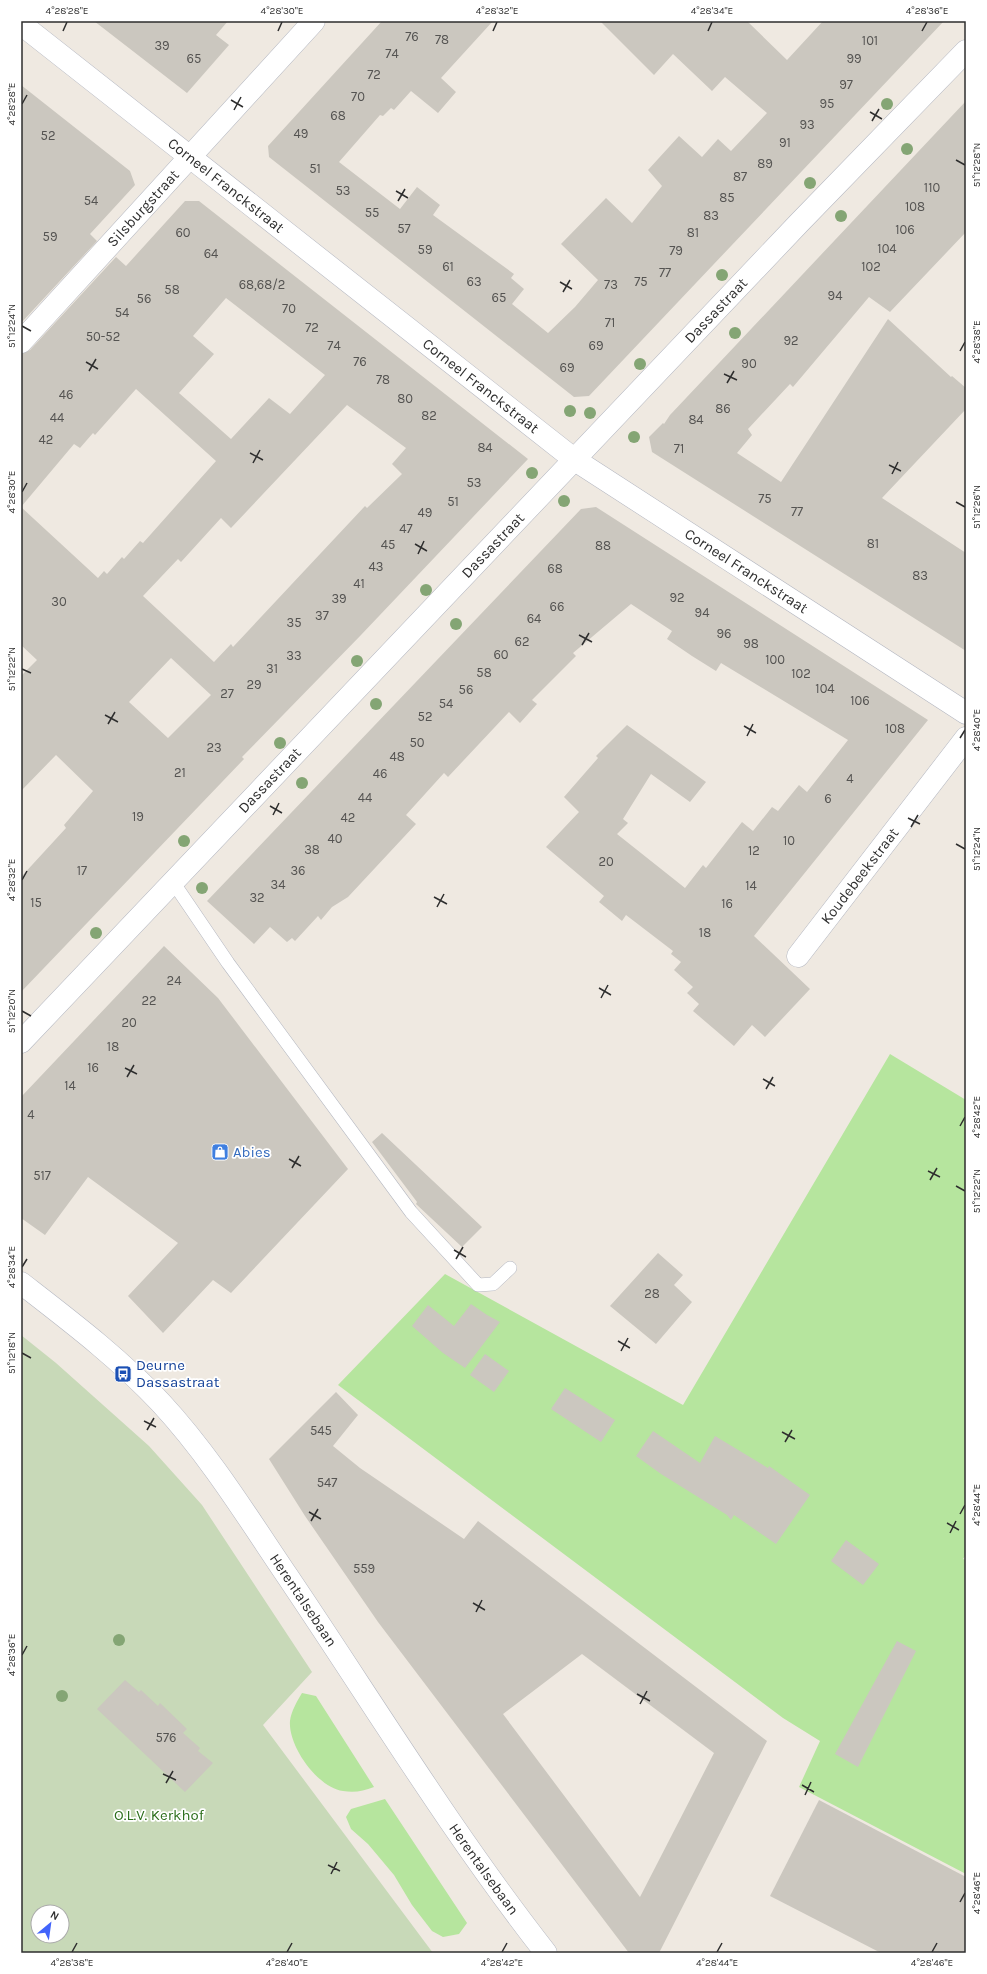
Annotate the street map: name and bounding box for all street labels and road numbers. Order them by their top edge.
street label: Corneel Franckstraat [164,134,288,237]
street label: Silsburgstraat [103,166,183,251]
street label: Dassastraat [681,274,751,347]
street label: Corneel Franckstraat [419,334,543,437]
street label: Dassastraat [458,509,528,582]
street label: Corneel Franckstraat [681,524,812,617]
street label: Dassastraat [234,744,305,817]
street label: Koudebeekstraat [817,824,903,928]
street label: Herentalsebaan [266,1550,341,1650]
street label: Herentalsebaan [445,1820,523,1918]

